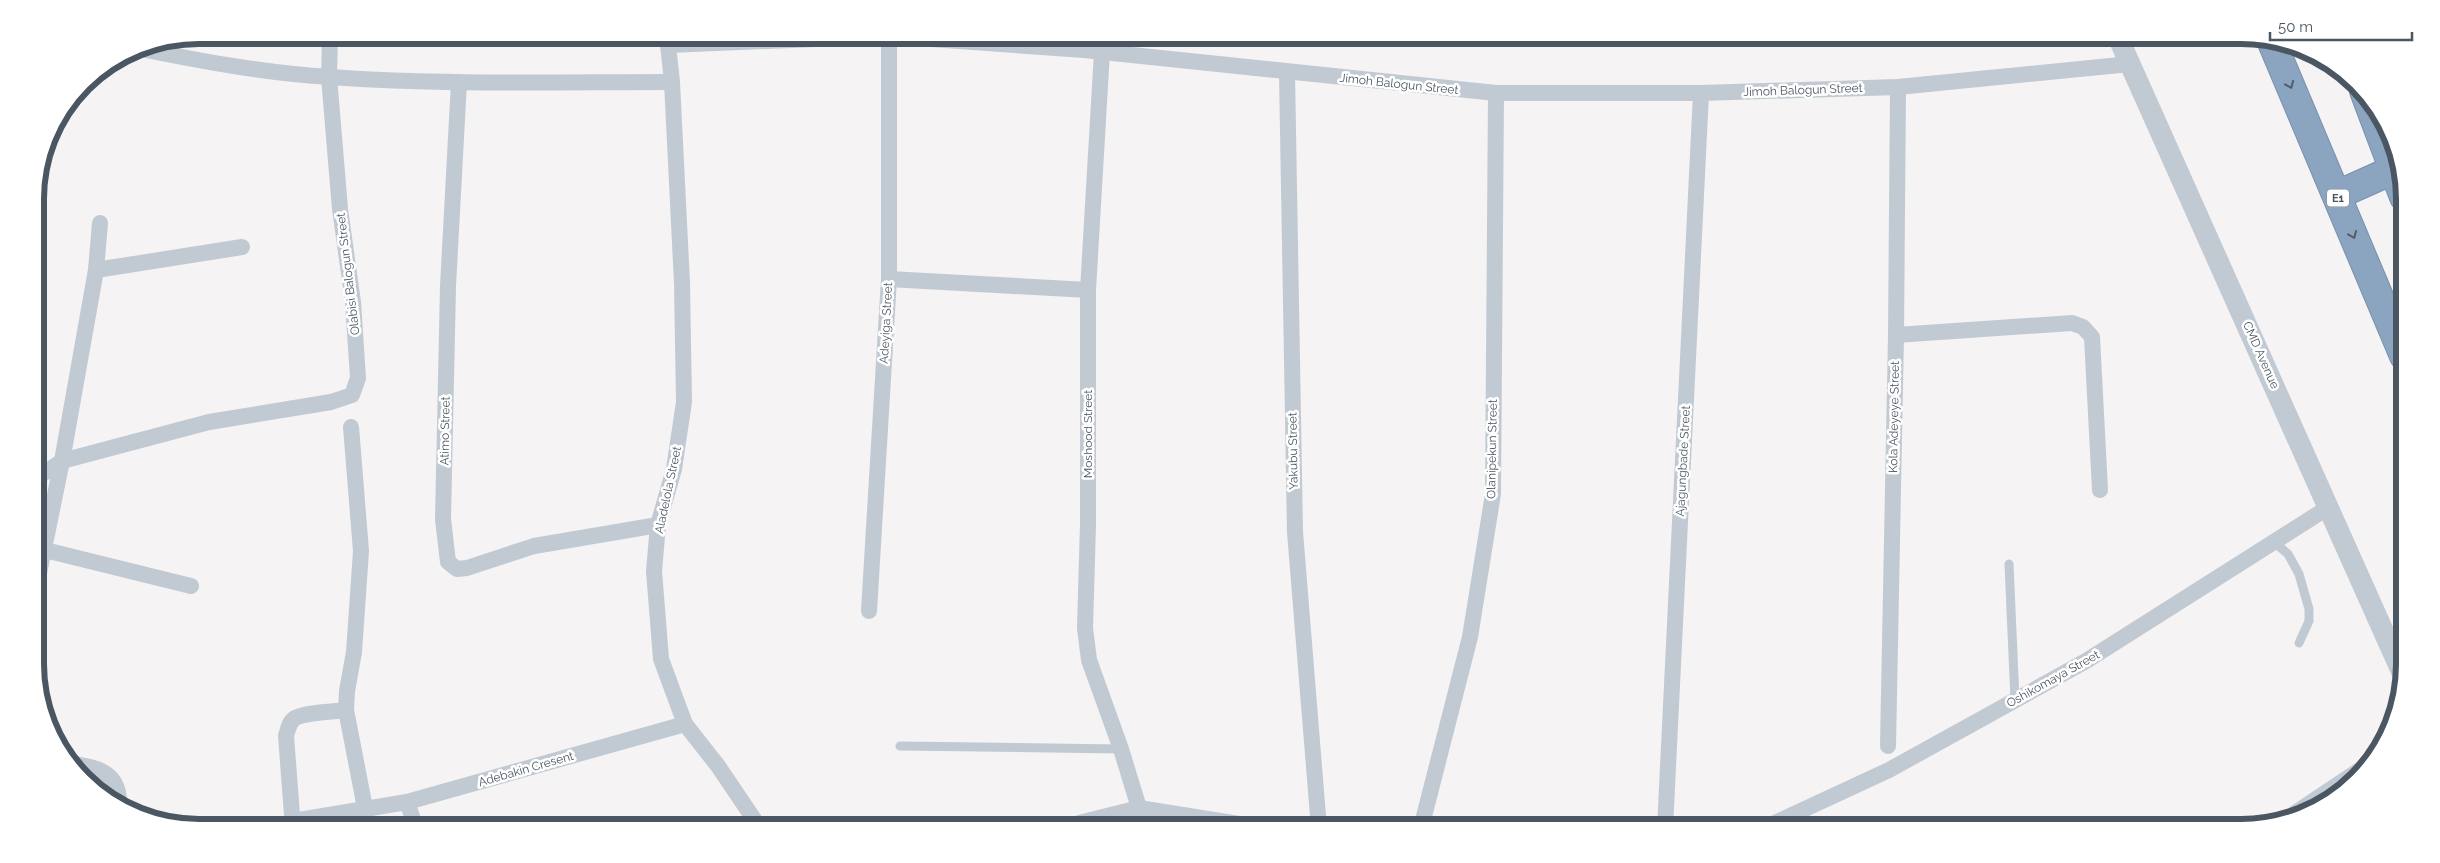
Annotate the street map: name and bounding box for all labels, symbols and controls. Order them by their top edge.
scale bar [2270,10,2412,42]
text: 50 m [2278,18,2313,36]
street label: Jimoh Balogun Street [1339,71,1459,97]
one-way arrow [2284,80,2295,89]
street label: Jimoh Balogun Street [1743,81,1863,99]
road number: E1 [2327,190,2349,207]
street label: Olabisi Balogun Street [334,212,362,336]
one-way arrow [2347,230,2358,239]
street label: Adeyiga Street [877,282,895,364]
street label: CMD Avenue [2240,319,2282,391]
street label: Kola Adeyeye Street [1886,361,1902,473]
street label: Moshood Street [1081,390,1095,478]
street label: Atimo Street [437,396,453,466]
street label: Olanipekun Street [1484,399,1500,499]
street label: Ajagungbade Street [1673,405,1693,517]
street label: Yakubu Street [1285,412,1301,490]
street label: Aladelola Street [652,445,684,535]
street label: Oshikomaya Street [2004,648,2102,710]
street label: Adebakin Cresent [477,749,575,789]

